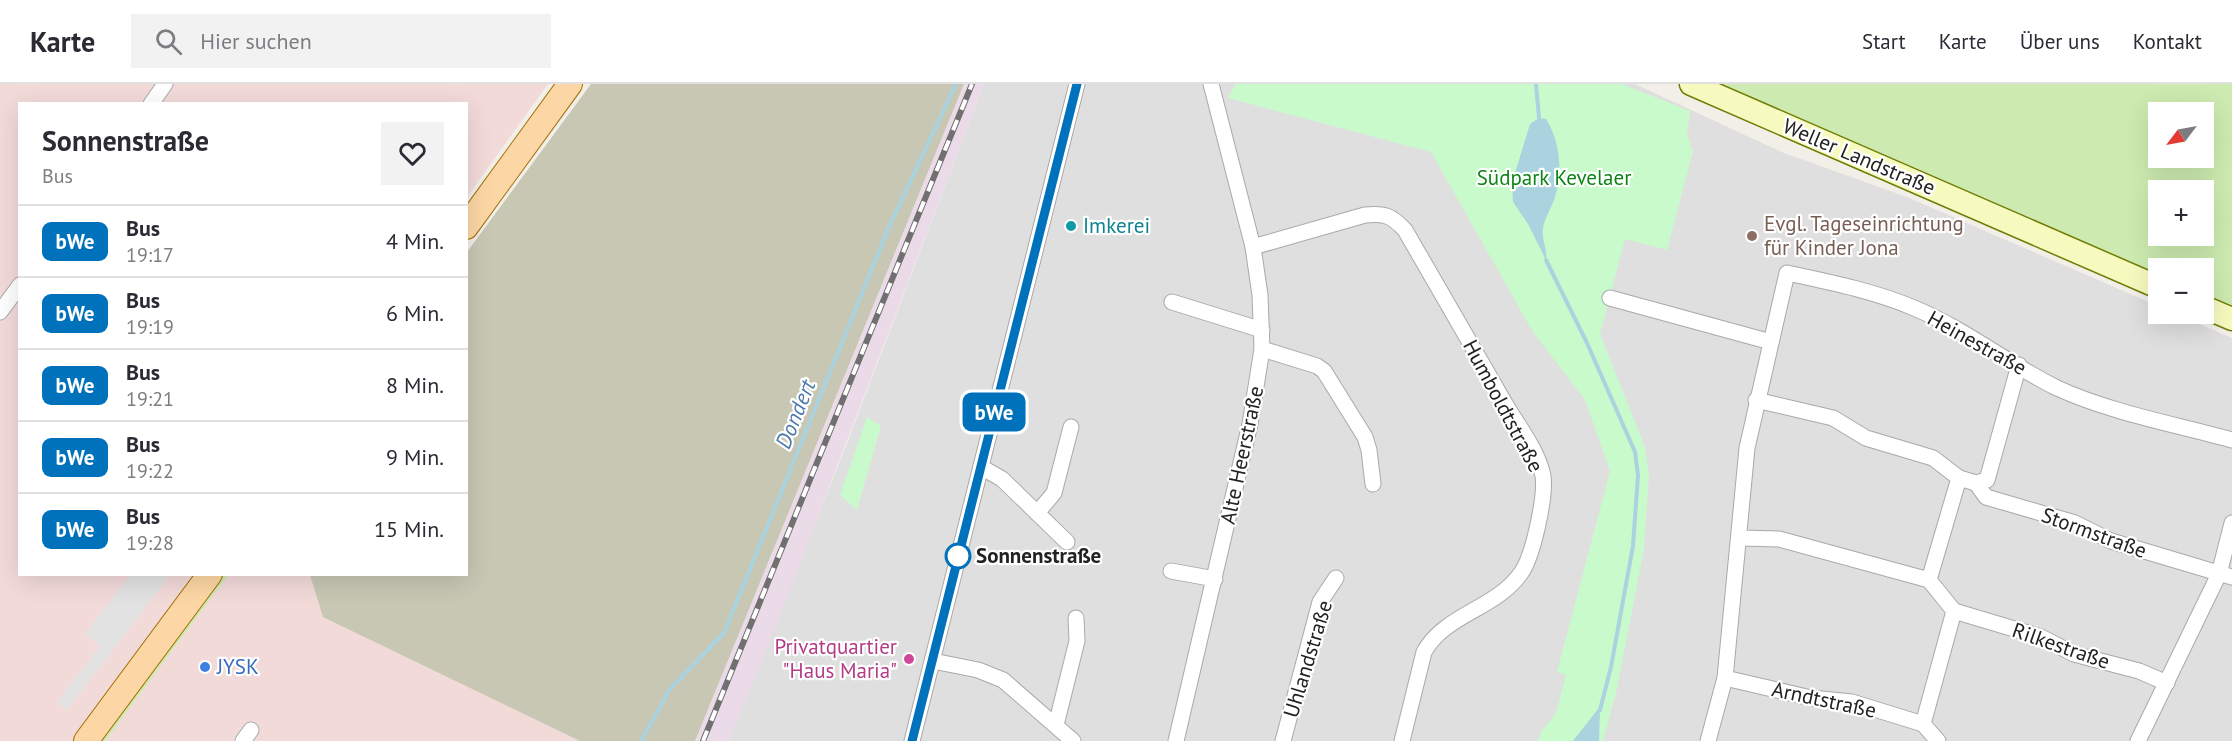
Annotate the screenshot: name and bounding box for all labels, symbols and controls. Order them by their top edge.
search box [131,14,551,68]
text: Karte [30,23,95,60]
icon: search [152,25,185,58]
text: Hier suchen [200,27,312,55]
text: Start [1862,28,1906,55]
text: Karte [1939,28,1987,55]
text: Über uns [2020,28,2100,55]
text: Kontakt [2133,28,2202,55]
north arrow [2148,102,2214,168]
map controls [2148,102,2214,324]
street label: Weller Landstraße [1779,112,1940,201]
text: Sonnenstraße [42,122,209,159]
button: heart [381,122,444,185]
text: Bus [42,163,73,189]
park label: Südpark Kevelaer [1477,164,1631,191]
button: + [2148,180,2214,246]
place label: Evgl. Tageseinrichtung für Kinder Jona [1764,210,1964,261]
place label: Imkerei [1083,212,1150,239]
text: Bus [126,214,160,242]
marker: Imkerei [1064,219,1078,233]
text: 4 Min. [386,227,444,255]
text: bWe [56,228,94,255]
marker: Evgl. Tageseinrichtung für Kinder Jona [1745,229,1759,243]
text: 19:17 [126,242,174,268]
button: − [2148,258,2214,324]
text: Bus [126,286,160,314]
text: 6 Min. [386,299,444,327]
text: bWe [56,300,94,327]
street label: Heinestraße [1923,304,2032,381]
text: 19:19 [126,314,174,340]
street label: Humboldtstraße [1457,335,1550,477]
text: Bus [126,358,160,386]
text: 8 Min. [386,371,444,399]
text: bWe [56,372,94,399]
water label: Dondert [769,375,822,452]
street label: Alte Heerstraße [1214,383,1269,526]
text: 19:21 [126,386,174,412]
line badge: bWe [960,392,1028,432]
text: bWe [975,399,1013,426]
text: Bus [126,430,160,458]
text: 9 Min. [386,443,444,471]
text: bWe [56,444,94,471]
text: 19:22 [126,458,174,484]
street label: Stormstraße [2038,501,2151,564]
text: Bus [126,502,160,530]
text: 15 Min. [374,515,444,543]
text: bWe [56,516,94,543]
text: 19:28 [126,530,174,556]
place label: Sonnenstraße [976,542,1101,569]
marker: Sonnenstraße [945,543,971,569]
street label: Uhlandstraße [1277,597,1338,721]
street label: Rilkestraße [2009,616,2113,675]
place label: Privatquartier "Haus Maria" [774,633,897,684]
marker: Privatquartier "Haus Maria" [902,652,916,666]
place label: JYSK [216,653,259,680]
marker: JYSK [198,660,212,674]
street label: Arndtstraße [1769,675,1879,724]

